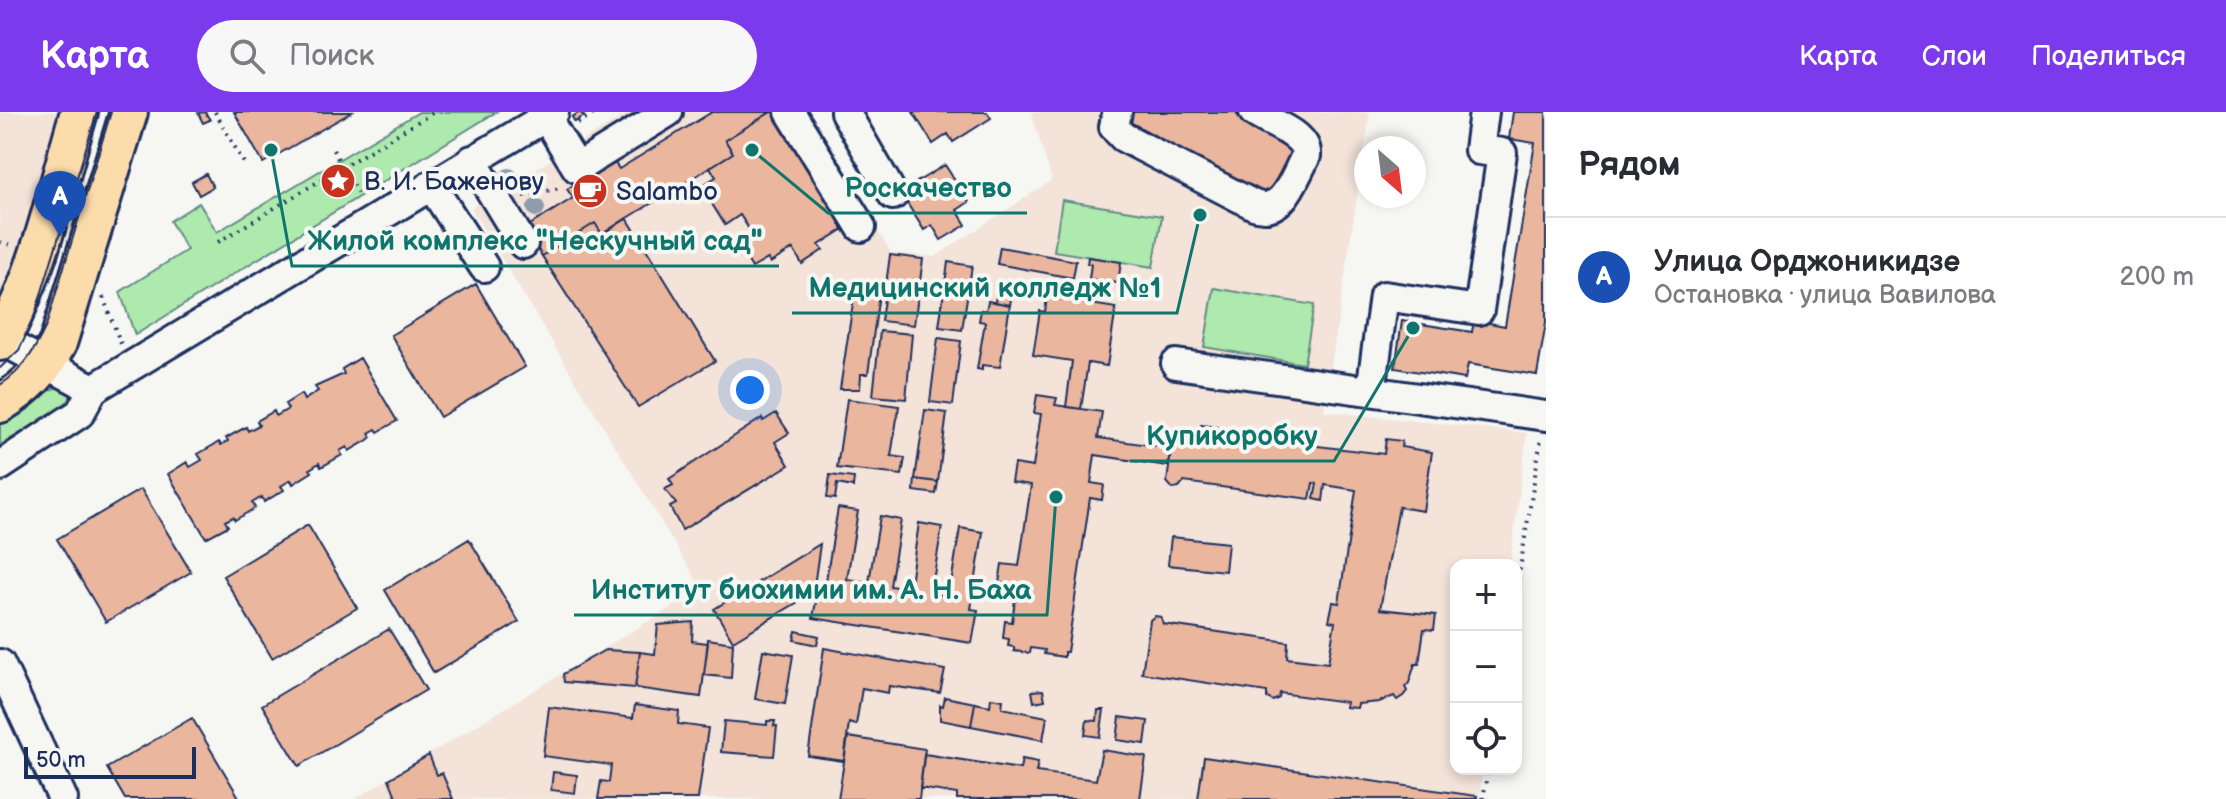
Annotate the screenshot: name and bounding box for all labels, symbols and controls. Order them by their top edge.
search box [197,20,757,92]
text: Карта [40,34,149,79]
icon: search [225,34,269,78]
text: Поиск [289,38,375,74]
text: Карта [1799,40,1878,73]
text: Слои [1922,40,1987,73]
text: Поделиться [2031,40,2186,73]
north arrow [1354,136,1426,208]
text: Рядом [1578,144,1680,185]
callout: Роскачество [828,161,1027,213]
place icon: В. И. Баженову [319,162,357,200]
place label: В. И. Баженову [364,167,544,198]
pin: A [34,171,86,237]
cafe icon: Salambo [571,172,609,210]
text: Роскачество [844,172,1012,205]
place label: Salambo [616,177,718,208]
callout: Жилой комплекс "Нескучный сад" [292,214,779,266]
text: Жилой комплекс "Нескучный сад" [307,225,763,258]
text: Улица Орджоникидзе [1654,244,1960,280]
callout: Медицинский колледж №1 [792,261,1177,313]
text: A [1596,262,1612,293]
text: 200 m [2120,262,2194,293]
text: Медицинский колледж №1 [808,272,1162,305]
text: Остановка · улица Вавилова [1654,280,1996,311]
your location [730,370,770,410]
callout: Купикоробку [1130,409,1334,461]
text: Купикоробку [1146,420,1318,453]
map controls [1450,559,1522,775]
button: + [1450,559,1522,631]
callout: Институт биохимии им. А. Н. Баха [574,563,1047,615]
text: Институт биохимии им. А. Н. Баха [591,574,1032,607]
button: − [1450,631,1522,703]
button: locate [1450,703,1522,775]
scale bar [24,743,196,779]
text: 50 m [36,747,86,774]

